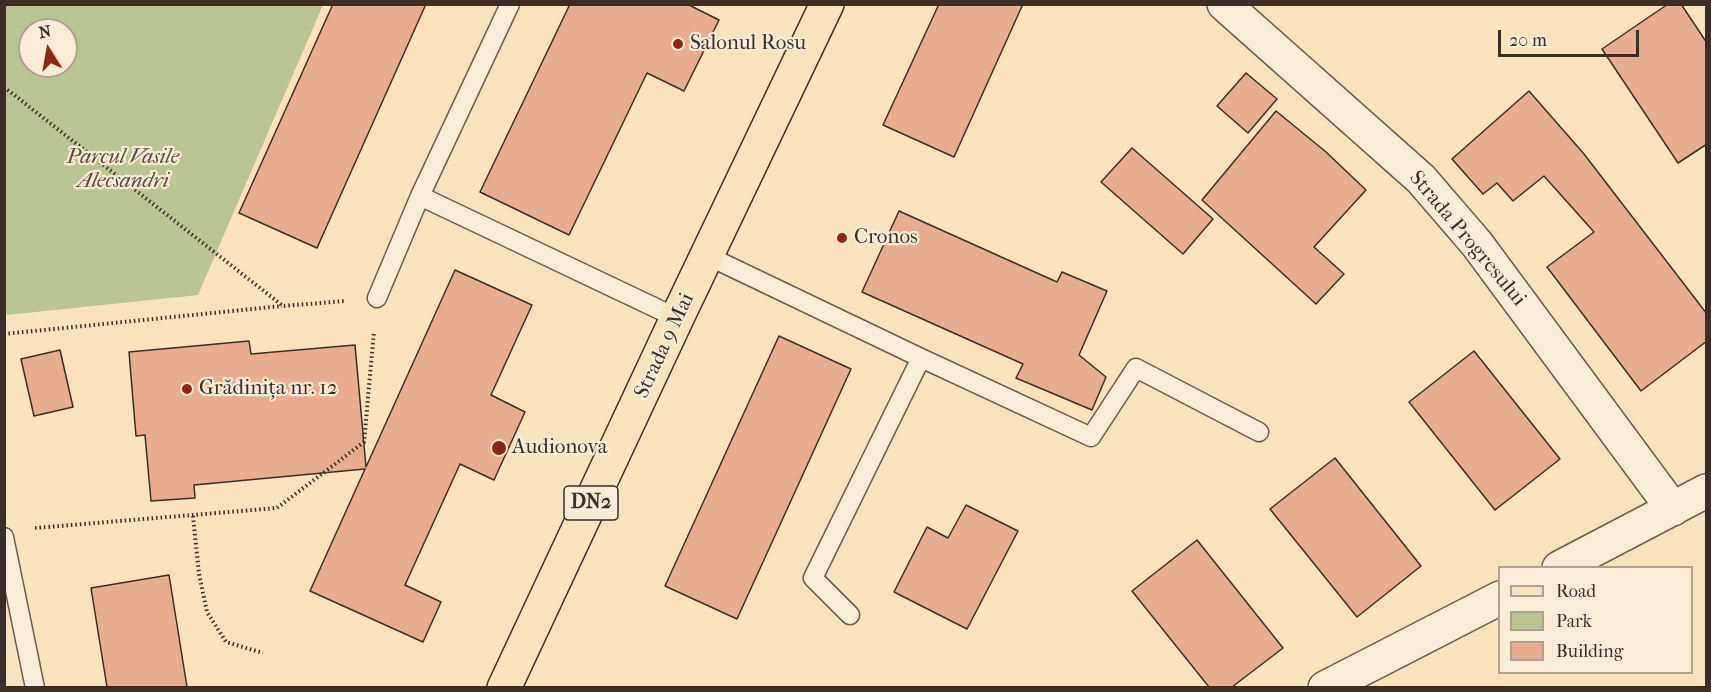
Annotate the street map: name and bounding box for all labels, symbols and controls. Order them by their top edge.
north arrow [18,18,78,78]
scale bar [1501,18,1642,56]
text: N [37,21,53,42]
text: 20 m [1509,30,1547,51]
place label: Salonul Rosu [690,31,806,57]
marker: Salonul Rosu [671,37,685,51]
park label: Parcul Vasile Alecsandri [67,145,179,195]
street label: Strada Progresului [1403,166,1531,312]
place label: Cronos [854,225,918,251]
marker: Cronos [835,231,849,245]
street label: Strada 9 Mai [630,289,700,403]
place label: Grădiniţa nr. 12 [199,376,338,402]
marker: Grădiniţa nr. 12 [180,382,194,396]
place label: Audionova [512,435,608,461]
marker: Audionova [490,439,508,457]
road number: DN2 [564,486,618,520]
legend [1498,566,1693,674]
text: Road [1556,581,1596,602]
text: Park [1556,611,1592,632]
text: Building [1556,641,1623,662]

